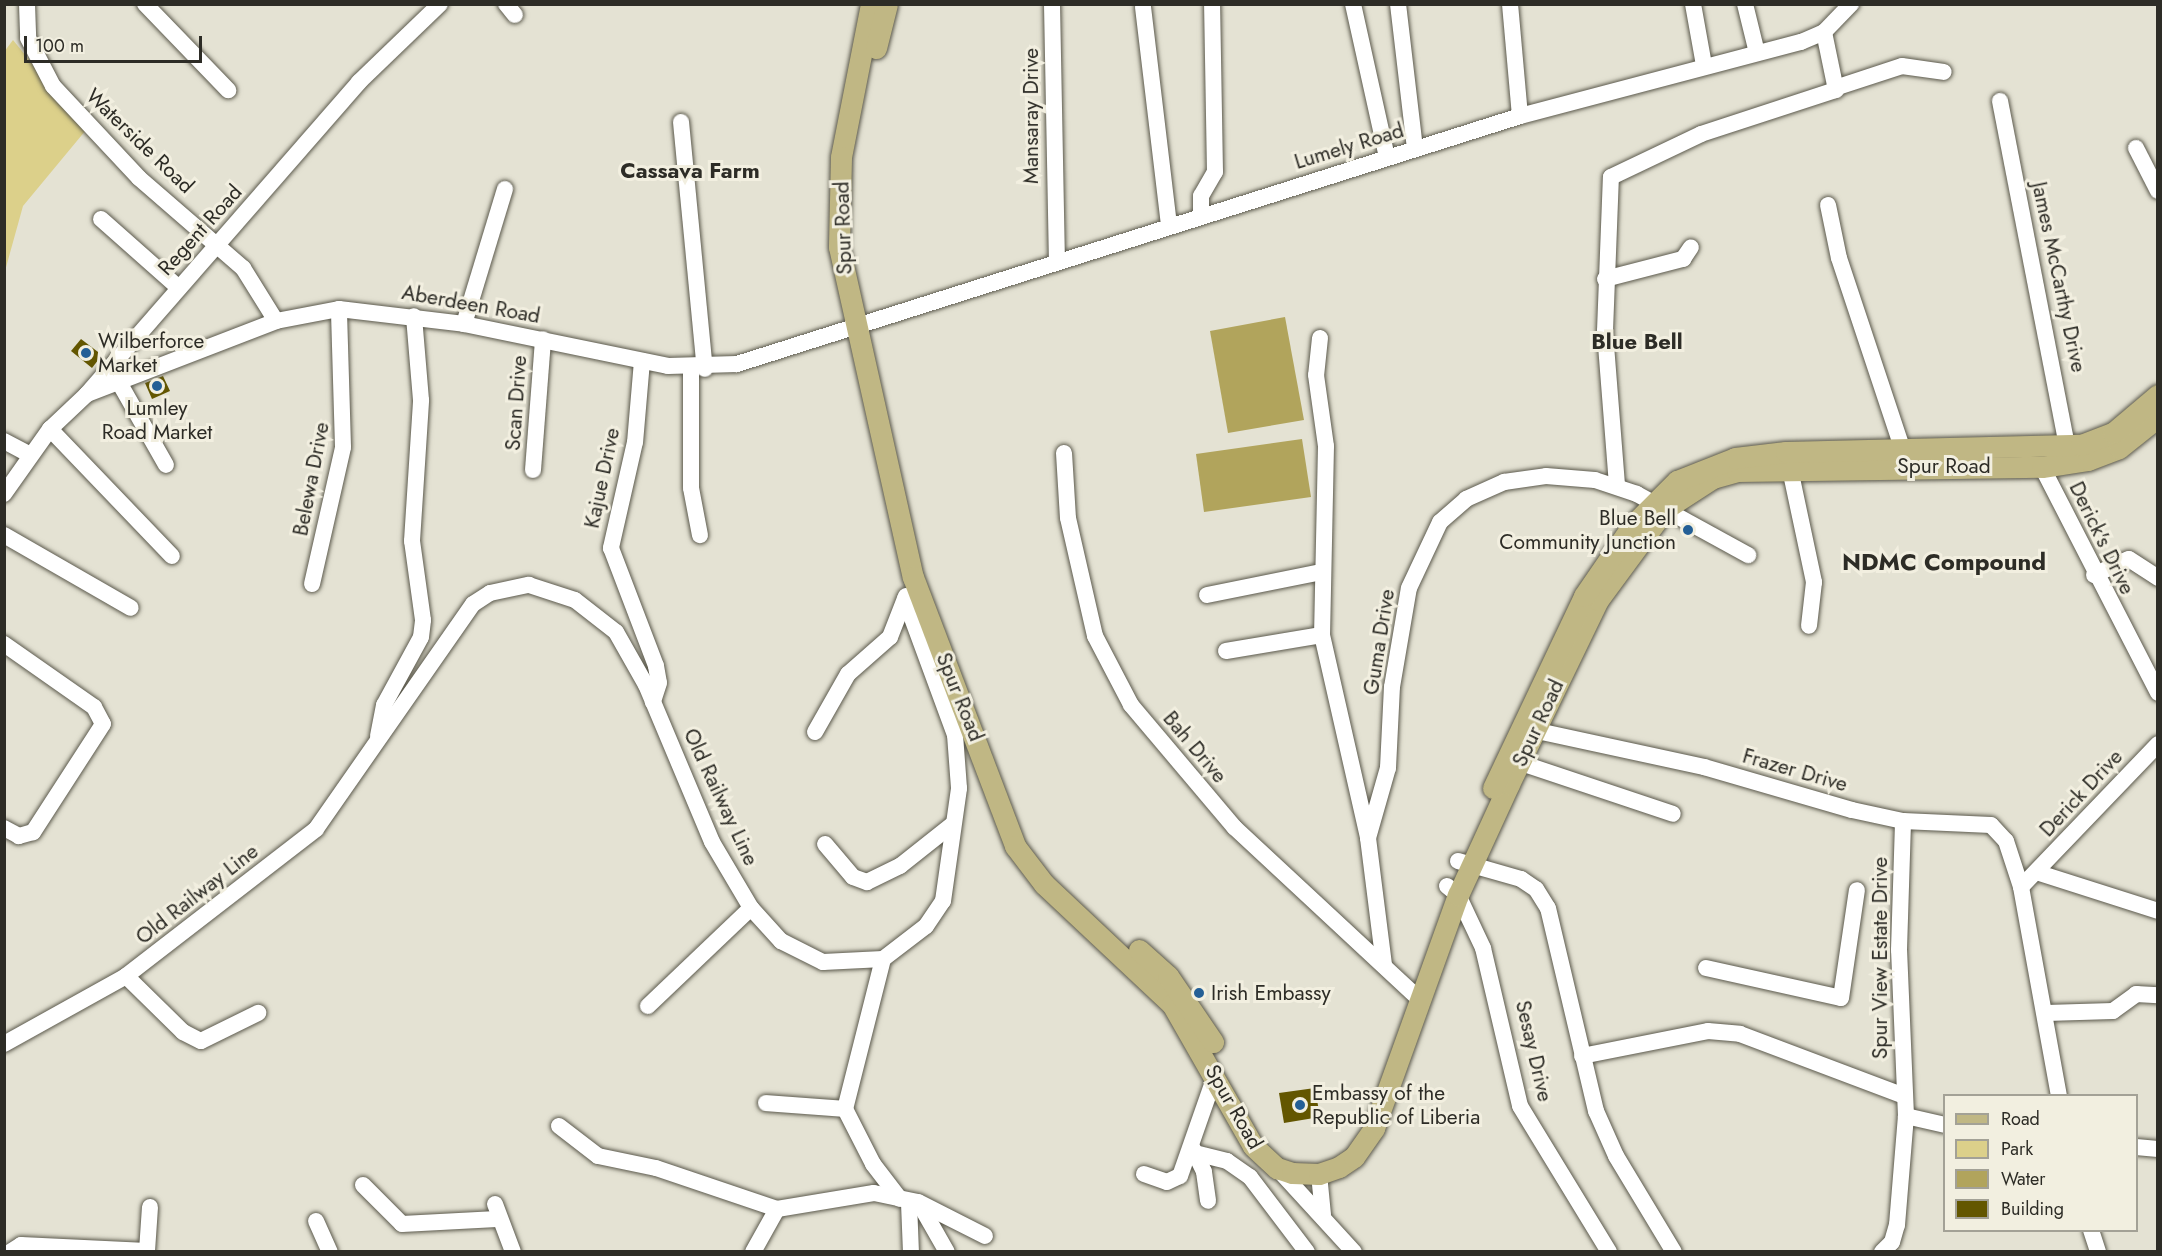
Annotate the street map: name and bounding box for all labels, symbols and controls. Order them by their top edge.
scale bar [27,24,206,62]
text: 100 m [35,33,84,59]
street label: Mansaray Drive [1018,48,1044,184]
street label: Waterside Road [81,83,199,199]
street label: Lumely Road [1291,117,1407,175]
district label: Cassava Farm [620,158,760,184]
street label: James McCarthy Drive [2027,179,2091,375]
street label: Regent Road [153,180,247,280]
street label: Spur Road [829,181,857,275]
street label: Aberdeen Road [400,279,542,329]
place label: Wilberforce Market [98,328,204,378]
district label: Blue Bell [1591,329,1683,355]
marker: Wilberforce Market [79,346,93,360]
street label: Scan Drive [500,354,532,452]
marker: Lumley Road Market [150,379,164,393]
place label: Lumley Road Market [102,395,212,445]
street label: Belewa Drive [288,420,334,538]
street label: Kajue Drive [579,425,625,531]
street label: Spur Road [1897,453,1991,479]
street label: Derick's Drive [2064,477,2140,599]
place label: Blue Bell Community Junction [1499,505,1676,555]
marker: Blue Bell Community Junction [1681,523,1695,537]
district label: NDMC Compound [1842,548,2046,576]
street label: Guma Drive [1358,587,1400,697]
street label: Spur Road [931,649,989,745]
street label: Spur Road [1507,675,1569,771]
street label: Bah Drive [1158,706,1232,788]
street label: Old Railway Line [678,724,764,870]
street label: Frazer Drive [1740,743,1850,797]
street label: Derick Drive [2034,744,2128,842]
street label: Old Railway Line [131,838,263,950]
street label: Spur View Estate Drive [1867,857,1893,1059]
place label: Irish Embassy [1211,980,1331,1006]
marker: Irish Embassy [1192,986,1206,1000]
street label: Sesay Drive [1510,998,1558,1104]
street label: Spur Road [1200,1060,1268,1154]
place label: Embassy of the Republic of Liberia [1312,1080,1480,1130]
legend [1943,1094,2138,1232]
marker: Embassy of the Republic of Liberia [1293,1098,1307,1112]
text: Road [2001,1106,2040,1132]
text: Park [2001,1136,2033,1162]
text: Water [2001,1166,2045,1192]
text: Building [2001,1196,2064,1222]

